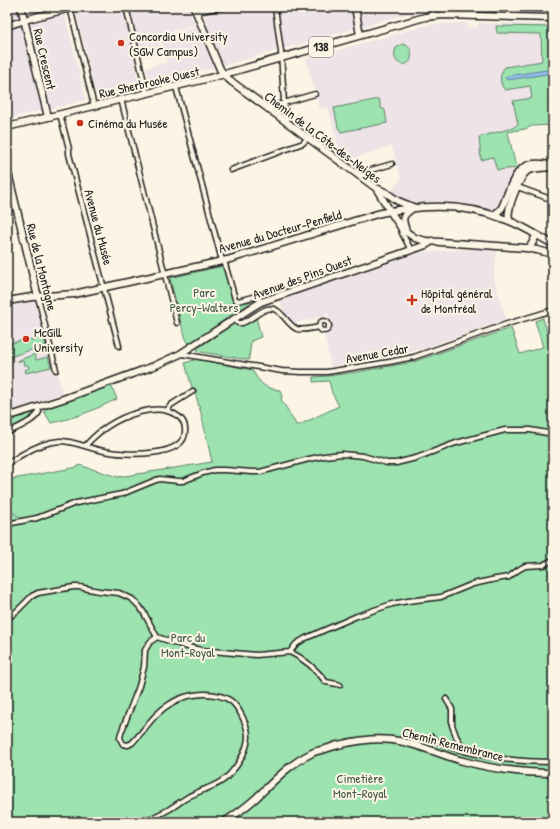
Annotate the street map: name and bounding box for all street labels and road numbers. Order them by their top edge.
street label: Rue Crescent [29,27,61,92]
road number: 138 [309,37,333,57]
street label: Rue Sherbrooke Ouest [97,62,201,102]
street label: Chemin de la Côte-des-Neiges [261,87,385,187]
street label: Avenue du Musée [80,187,118,267]
street label: Avenue du Docteur-Penfield [216,205,344,257]
street label: Rue de la Montagne [22,221,62,313]
street label: Avenue des Pins Ouest [250,251,355,303]
street label: Avenue Cedar [344,339,410,367]
street label: Chemin Remembrance [400,723,506,765]

